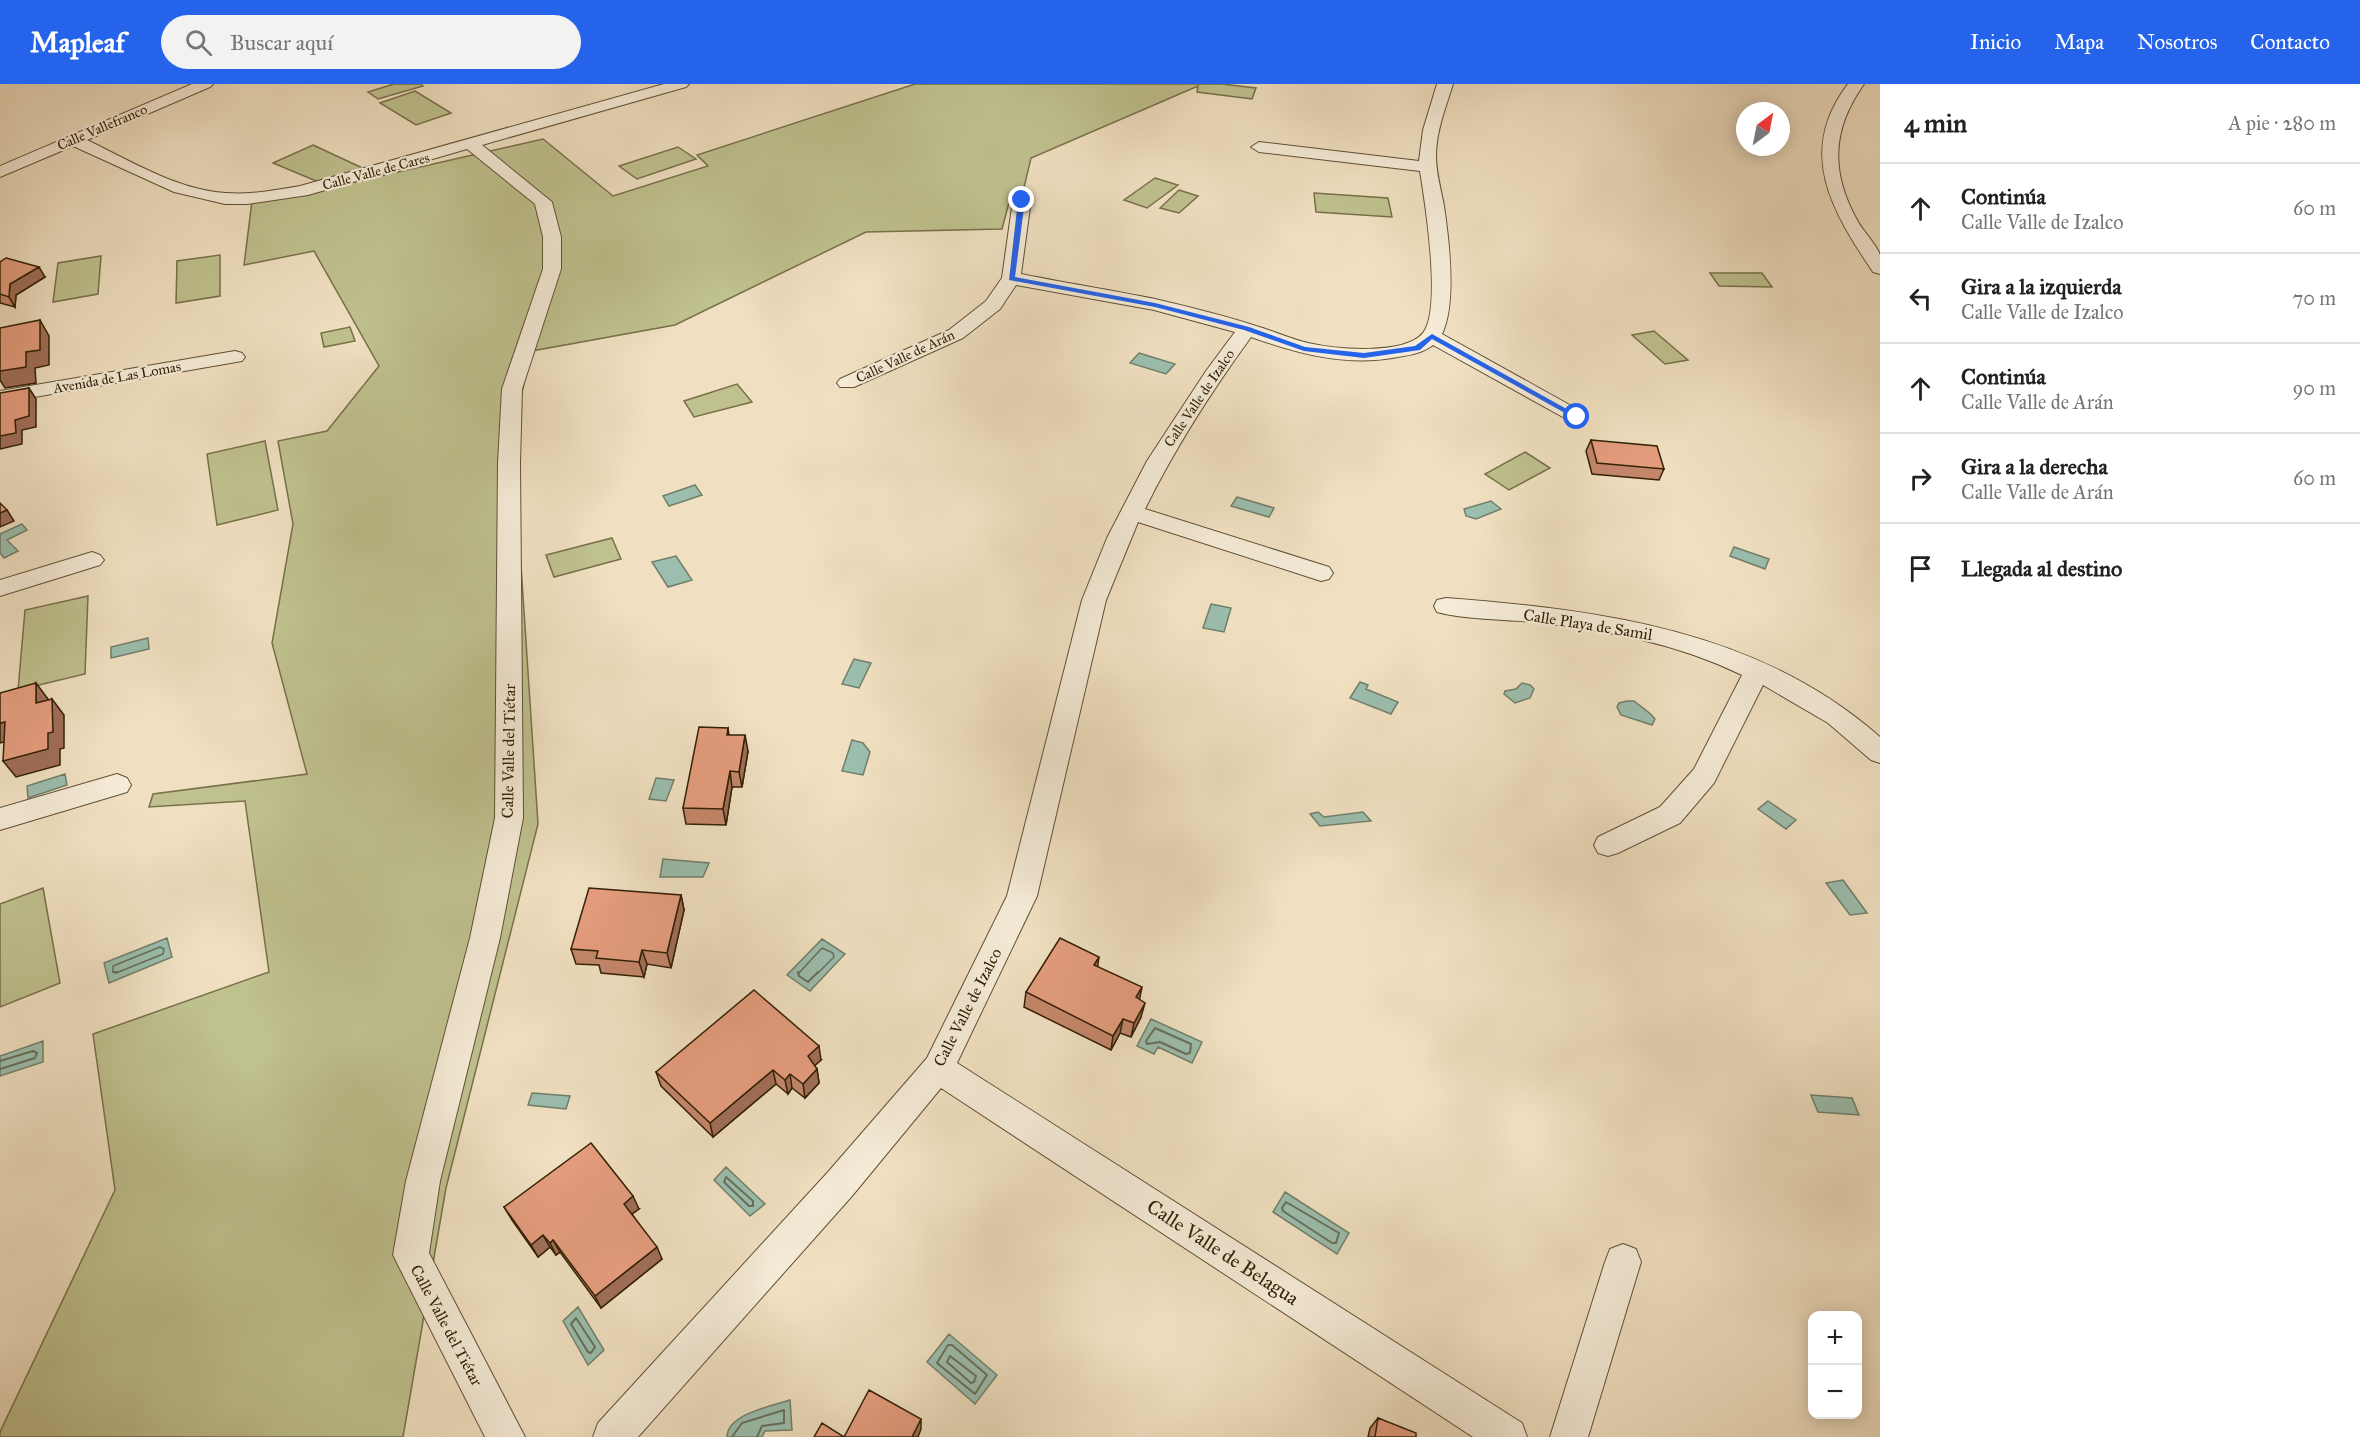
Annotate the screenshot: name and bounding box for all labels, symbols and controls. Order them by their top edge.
search box [161,15,581,69]
text: Mapleaf [30,25,125,60]
icon: search [182,26,215,59]
text: Buscar aquí [230,29,333,56]
text: Inicio [1970,29,2021,55]
text: Mapa [2054,29,2104,55]
text: Nosotros [2137,29,2217,55]
text: Contacto [2250,29,2330,55]
street label: Calle Vallefranco [55,101,150,154]
north arrow [1736,102,1790,156]
text: 4 min [1904,107,1967,139]
text: A pie · 280 m [2228,111,2336,135]
street label: Calle Valle de Cares [321,149,432,194]
text: Continúa [1961,183,2046,210]
route end [1008,186,1034,212]
icon: ahead [1904,192,1937,225]
text: 60 m [2293,196,2336,220]
text: Calle Valle de Izalco [1961,210,2124,234]
text: Gira a la izquierda [1961,273,2122,300]
icon: left [1904,282,1937,315]
text: 70 m [2293,286,2336,310]
text: Calle Valle de Izalco [1961,300,2124,324]
street label: Calle Valle de Arán [853,326,958,387]
street label: Calle Valle de Izalco [1161,346,1238,450]
street label: Avenida de Las Lomas [51,358,182,397]
text: Continúa [1961,363,2046,390]
icon: ahead [1904,372,1937,405]
text: 90 m [2293,376,2336,400]
text: Calle Valle de Arán [1961,390,2114,414]
route start [1563,403,1589,429]
text: Gira a la derecha [1961,453,2108,480]
icon: right [1904,462,1937,495]
text: 60 m [2293,466,2336,490]
text: Calle Valle de Arán [1961,480,2114,504]
icon: arrive [1904,552,1937,585]
text: Llegada al destino [1961,555,2122,582]
street label: Calle Playa de Samil [1522,605,1654,644]
street label: Calle Valle del Tiétar [498,684,519,818]
street label: Calle Valle de Izalco [929,945,1005,1069]
street label: Calle Valle de Belagua [1142,1194,1304,1311]
street label: Calle Valle del Tiétar [407,1261,487,1389]
map controls [1808,1311,1862,1419]
button: + [1808,1311,1862,1365]
button: − [1808,1365,1862,1419]

